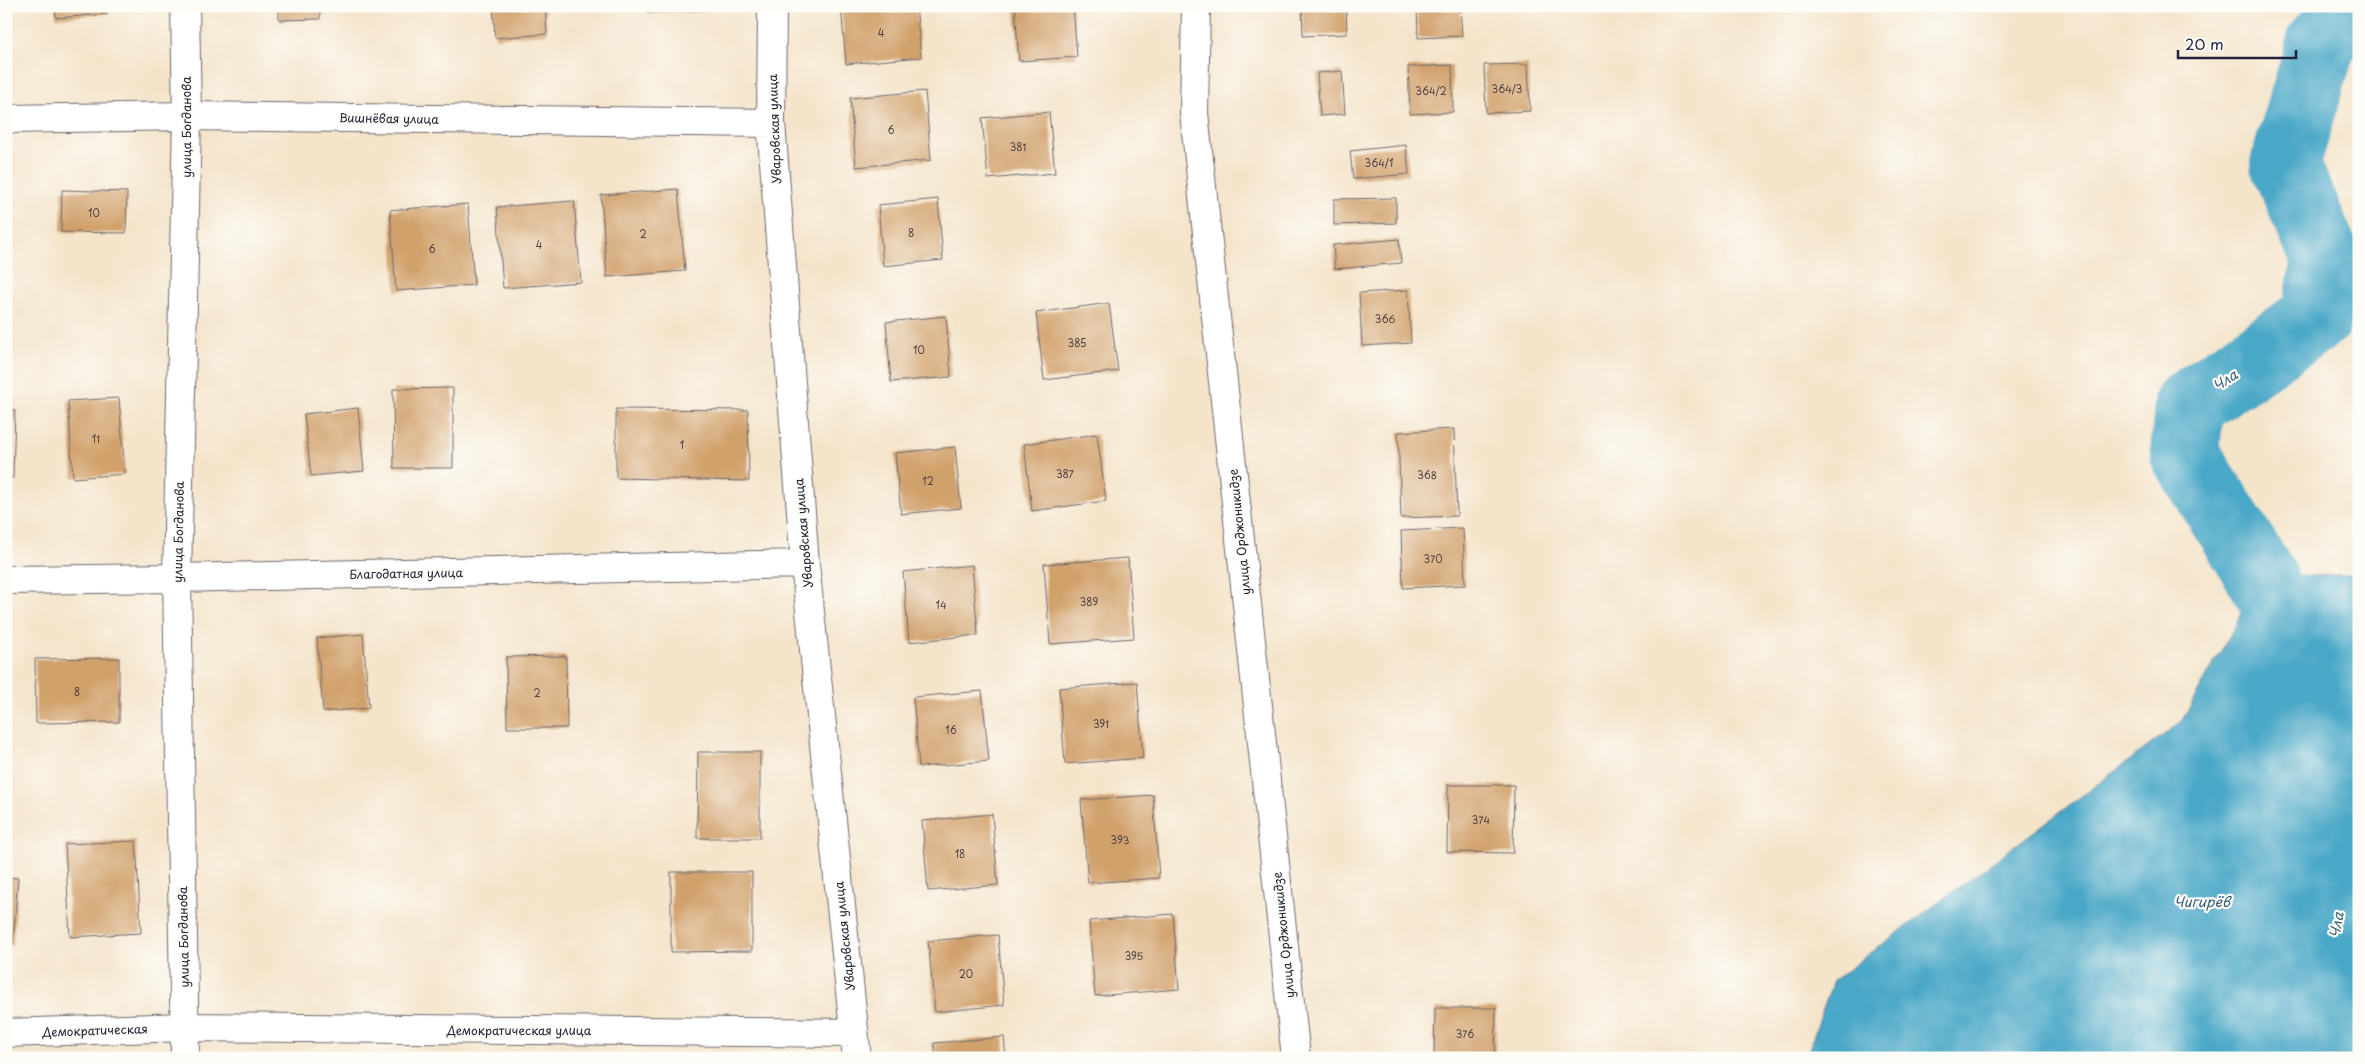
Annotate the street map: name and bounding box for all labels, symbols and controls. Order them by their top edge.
house number: 4 [878,25,885,40]
scale bar [2178,28,2295,60]
text: 20 m [2185,32,2224,55]
street label: Уваровская улица [763,73,785,184]
street label: улица Богданова [177,76,195,178]
house number: 364/3 [1492,81,1522,96]
house number: 364/2 [1415,83,1447,98]
street label: Вишнёвая улица [339,108,440,128]
house number: 6 [887,122,895,137]
house number: 381 [1010,139,1026,154]
house number: 364/1 [1365,155,1393,170]
house number: 10 [88,205,100,220]
house number: 8 [908,225,914,240]
house number: 2 [639,226,647,241]
house number: 4 [536,237,543,252]
house number: 6 [428,241,436,256]
house number: 366 [1375,311,1395,326]
house number: 385 [1068,335,1086,350]
house number: 10 [913,342,925,357]
water label: Чла [2208,363,2243,396]
house number: 11 [92,431,100,446]
house number: 1 [680,437,684,452]
house number: 387 [1056,466,1074,481]
house number: 368 [1417,467,1437,482]
street label: улица Орджоникидзе [1223,468,1255,596]
house number: 12 [922,473,934,488]
street label: Уваровская улица [789,477,817,588]
street label: улица Богданова [168,481,188,583]
house number: 370 [1423,551,1443,566]
street label: Благодатная улица [349,563,464,583]
house number: 389 [1080,594,1098,609]
house number: 14 [935,597,947,612]
house number: 8 [74,684,80,699]
house number: 2 [533,685,541,700]
house number: 391 [1093,716,1109,731]
house number: 16 [945,722,957,737]
house number: 374 [1472,812,1491,827]
house number: 393 [1111,832,1130,847]
house number: 18 [955,846,965,861]
street label: улица Орджоникидзе [1267,871,1299,999]
street label: Уваровская улица [829,880,859,992]
street label: улица Богданова [173,886,193,988]
water label: Чигирёв [2174,891,2232,912]
water label: Чла [2323,909,2349,940]
house number: 395 [1125,948,1144,963]
house number: 20 [959,966,973,981]
street label: Демократическая [41,1019,148,1041]
street label: Демократическая улица [446,1021,592,1039]
house number: 376 [1456,1026,1474,1041]

